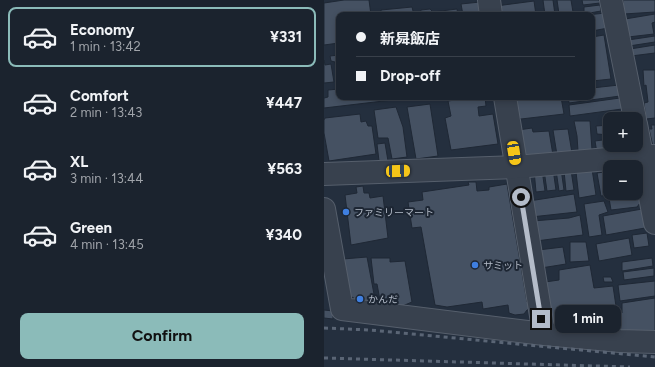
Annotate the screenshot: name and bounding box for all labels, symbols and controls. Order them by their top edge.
icon: car [22,19,58,55]
text: Economy [70,21,135,39]
text: ¥331 [270,28,302,46]
text: 新曻飯店 [380,30,440,48]
text: 1 min · 13:42 [70,39,141,54]
text: Drop-off [380,67,441,85]
icon: car [22,85,58,121]
text: Comfort [70,87,129,105]
text: ¥447 [266,94,302,112]
text: 2 min · 13:43 [70,105,142,120]
map controls [603,112,643,200]
button: + [603,112,643,152]
car [506,140,522,166]
icon: car [22,151,58,187]
text: XL [70,153,88,171]
text: ¥563 [267,160,302,178]
button: − [603,160,643,200]
car [386,165,410,177]
text: 3 min · 13:44 [70,171,143,186]
route start [512,188,530,206]
place label: ファミリーマート [354,206,434,219]
marker: ファミリーマート [341,207,351,217]
icon: car [22,217,58,253]
text: Green [70,219,112,237]
text: ¥340 [266,226,302,244]
text: 4 min · 13:45 [70,237,144,252]
place label: サミット [483,259,523,272]
marker: サミット [470,260,480,270]
place label: かんだ [368,293,398,306]
marker: かんだ [355,294,365,304]
callout: 1 min [555,305,621,333]
route end [532,310,550,328]
text: 1 min [573,311,603,326]
button: Confirm [20,313,304,359]

